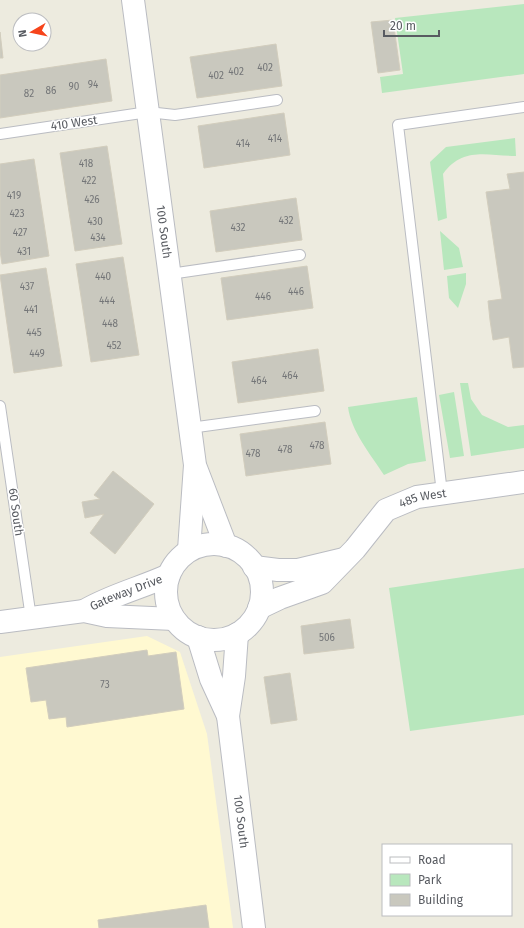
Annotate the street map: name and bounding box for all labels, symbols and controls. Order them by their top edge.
north arrow [12,12,52,52]
scale bar [384,12,439,38]
text: 20 m [390,19,416,33]
text: N [16,29,30,38]
house number: 402 [257,62,273,74]
house number: 402 [228,66,244,78]
house number: 402 [208,70,224,82]
house number: 94 [88,79,99,91]
house number: 90 [69,81,80,93]
house number: 86 [46,85,56,97]
house number: 82 [24,88,34,100]
street label: 410 West [50,113,99,133]
house number: 414 [268,133,283,145]
house number: 414 [236,138,251,150]
house number: 418 [79,158,94,170]
house number: 422 [81,175,97,187]
house number: 419 [7,190,21,202]
house number: 426 [84,194,100,206]
street label: 100 South [153,204,174,260]
house number: 423 [9,208,25,220]
house number: 432 [279,215,294,227]
house number: 430 [87,216,103,228]
house number: 432 [231,222,246,234]
house number: 427 [13,227,28,239]
house number: 434 [90,232,106,244]
house number: 431 [17,246,31,258]
house number: 440 [95,271,112,283]
house number: 437 [20,281,35,293]
house number: 446 [288,286,304,298]
house number: 446 [255,291,271,303]
house number: 444 [99,295,116,307]
house number: 441 [24,304,38,316]
house number: 448 [102,318,119,330]
house number: 445 [26,327,42,339]
house number: 452 [106,340,122,352]
house number: 449 [29,348,45,360]
house number: 464 [282,370,299,382]
house number: 464 [251,375,268,387]
house number: 478 [310,440,325,452]
house number: 478 [278,444,293,456]
house number: 478 [246,448,261,460]
street label: 485 West [397,486,448,511]
street label: 60 South [6,487,26,537]
street label: Gateway Drive [87,572,164,613]
house number: 506 [319,632,335,644]
house number: 73 [100,679,110,691]
street label: 100 South [231,794,251,849]
legend [382,844,512,916]
text: Road [418,853,446,867]
text: Park [418,873,442,887]
text: Building [418,893,464,907]

